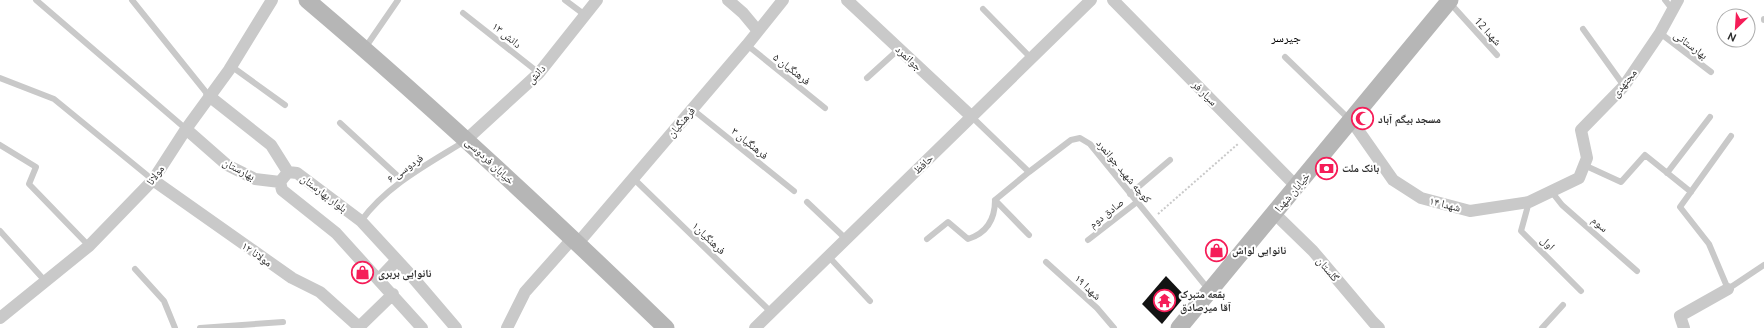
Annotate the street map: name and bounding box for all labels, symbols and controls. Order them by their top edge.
north arrow [1716,8,1756,48]
street label: شهدا 12 [1472,14,1504,48]
street label: دانش ۱۳ [489,20,524,51]
street label: بهارستانی [1671,29,1710,62]
text: N [1726,30,1738,44]
district label: جیرسر [1270,31,1301,45]
street label: جوانمرد [893,43,925,73]
street label: فرهنگیان ۵ [771,51,813,88]
street label: دانش [524,62,549,87]
street label: مجتهدی [1609,67,1640,100]
street label: سیار فر [1189,78,1220,108]
street label: فرهنگیان [665,104,698,140]
mosque icon: مسجد بیگم آباد [1349,106,1375,132]
place label: مسجد بیگم آباد [1378,113,1441,127]
street label: فرهنگیان ۳ [729,125,771,162]
street label: خیابان فردوسی [463,135,517,187]
street label: کوچه شهید جوانمرد [1093,137,1154,206]
street label: فردوسی ۶ [385,151,426,186]
street label: حافظ [911,152,935,176]
bank icon: بانک ملت [1313,155,1339,181]
street label: بهارستان [220,156,257,183]
place label: بانک ملت [1342,162,1379,175]
street label: مولانا [144,163,166,187]
street label: خیابان شهدا [1272,170,1313,215]
street label: بلوار بهارستان [298,172,350,215]
street label: شهدا ۱۴ [1428,194,1462,214]
street label: صادق دوم [1086,196,1126,231]
street label: سوم [1589,214,1611,235]
street label: فرهنگیان۱ [689,219,728,258]
street label: اول [1538,234,1557,253]
shop icon: نانوایی لواش [1204,237,1230,263]
street label: مولانا ۱۲ [240,239,274,269]
place label: نانوایی لواش [1232,244,1286,258]
street label: گلستان [1314,255,1342,284]
shop icon: نانوایی بربری [349,260,375,286]
place label: نانوایی بربری [378,267,431,281]
street label: شهدا ۱۹ [1072,272,1104,302]
temple icon: بقعه متبرک آقا میرصادق [1151,287,1177,313]
place label: بقعه متبرک آقا میرصادق [1180,288,1231,315]

